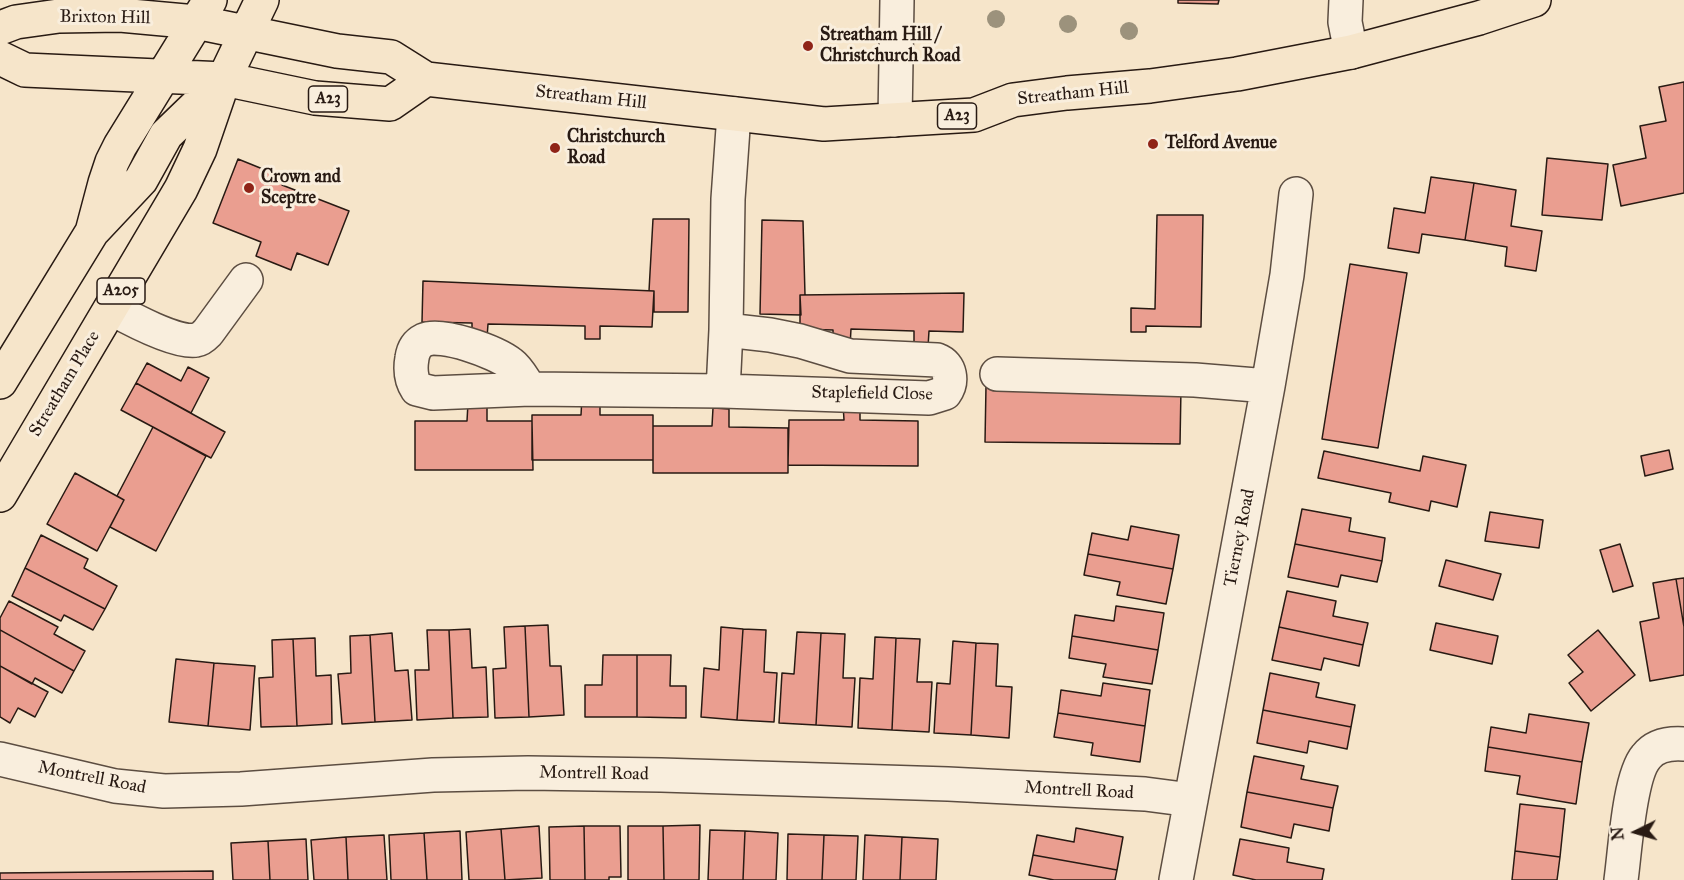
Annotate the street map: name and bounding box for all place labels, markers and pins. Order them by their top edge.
place label: Streatham Hill / Christchurch Road [820,25,960,68]
marker: Streatham Hill / Christchurch Road [801,39,815,53]
place label: Christchurch Road [567,127,665,170]
place label: Telford Avenue [1165,133,1277,155]
marker: Telford Avenue [1146,137,1160,151]
marker: Christchurch Road [548,141,562,155]
place label: Crown and Sceptre [261,167,341,210]
marker: Crown and Sceptre [242,181,256,195]

